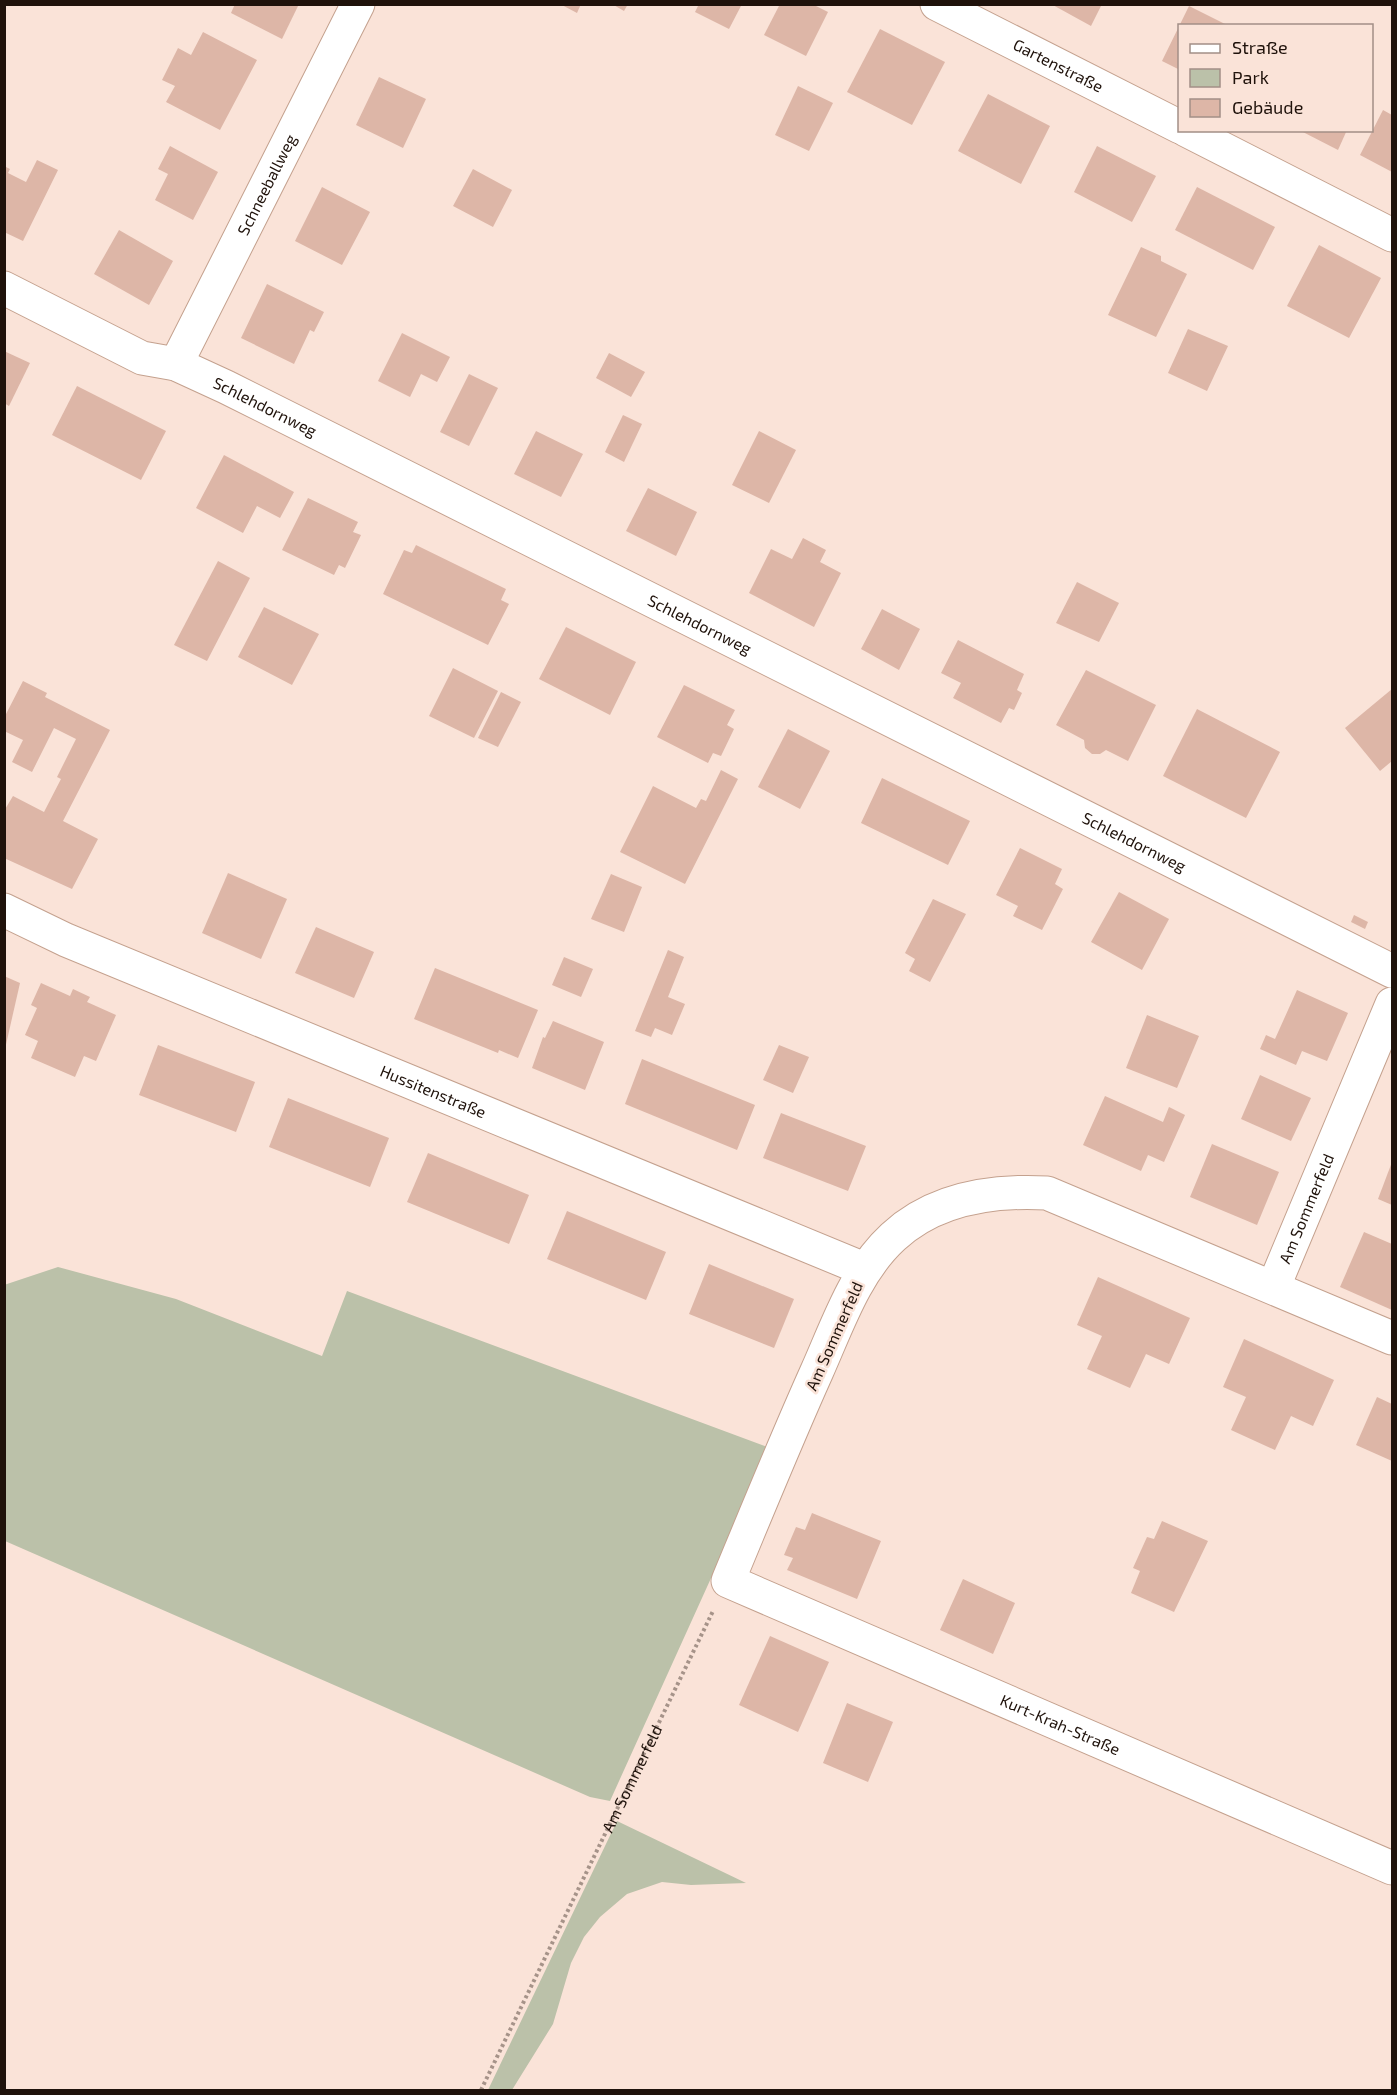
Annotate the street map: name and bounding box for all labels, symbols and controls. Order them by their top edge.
legend [1178,24,1373,132]
street label: Gartenstraße [1010,34,1107,96]
text: Straße [1232,36,1288,58]
text: Park [1232,66,1269,88]
text: Gebäude [1232,96,1303,118]
street label: Schneeballweg [233,131,300,238]
street label: Schlehdornweg [210,372,320,440]
street label: Schlehdornweg [645,590,755,658]
street label: Schlehdornweg [1079,808,1189,875]
street label: Hussitenstraße [378,1061,489,1121]
street label: Am Sommerfeld [1275,1151,1337,1266]
street label: Am Sommerfeld [801,1278,866,1393]
street label: Kurt-Krah-Straße [997,1690,1123,1758]
street label: Am Sommerfeld [597,1722,665,1835]

